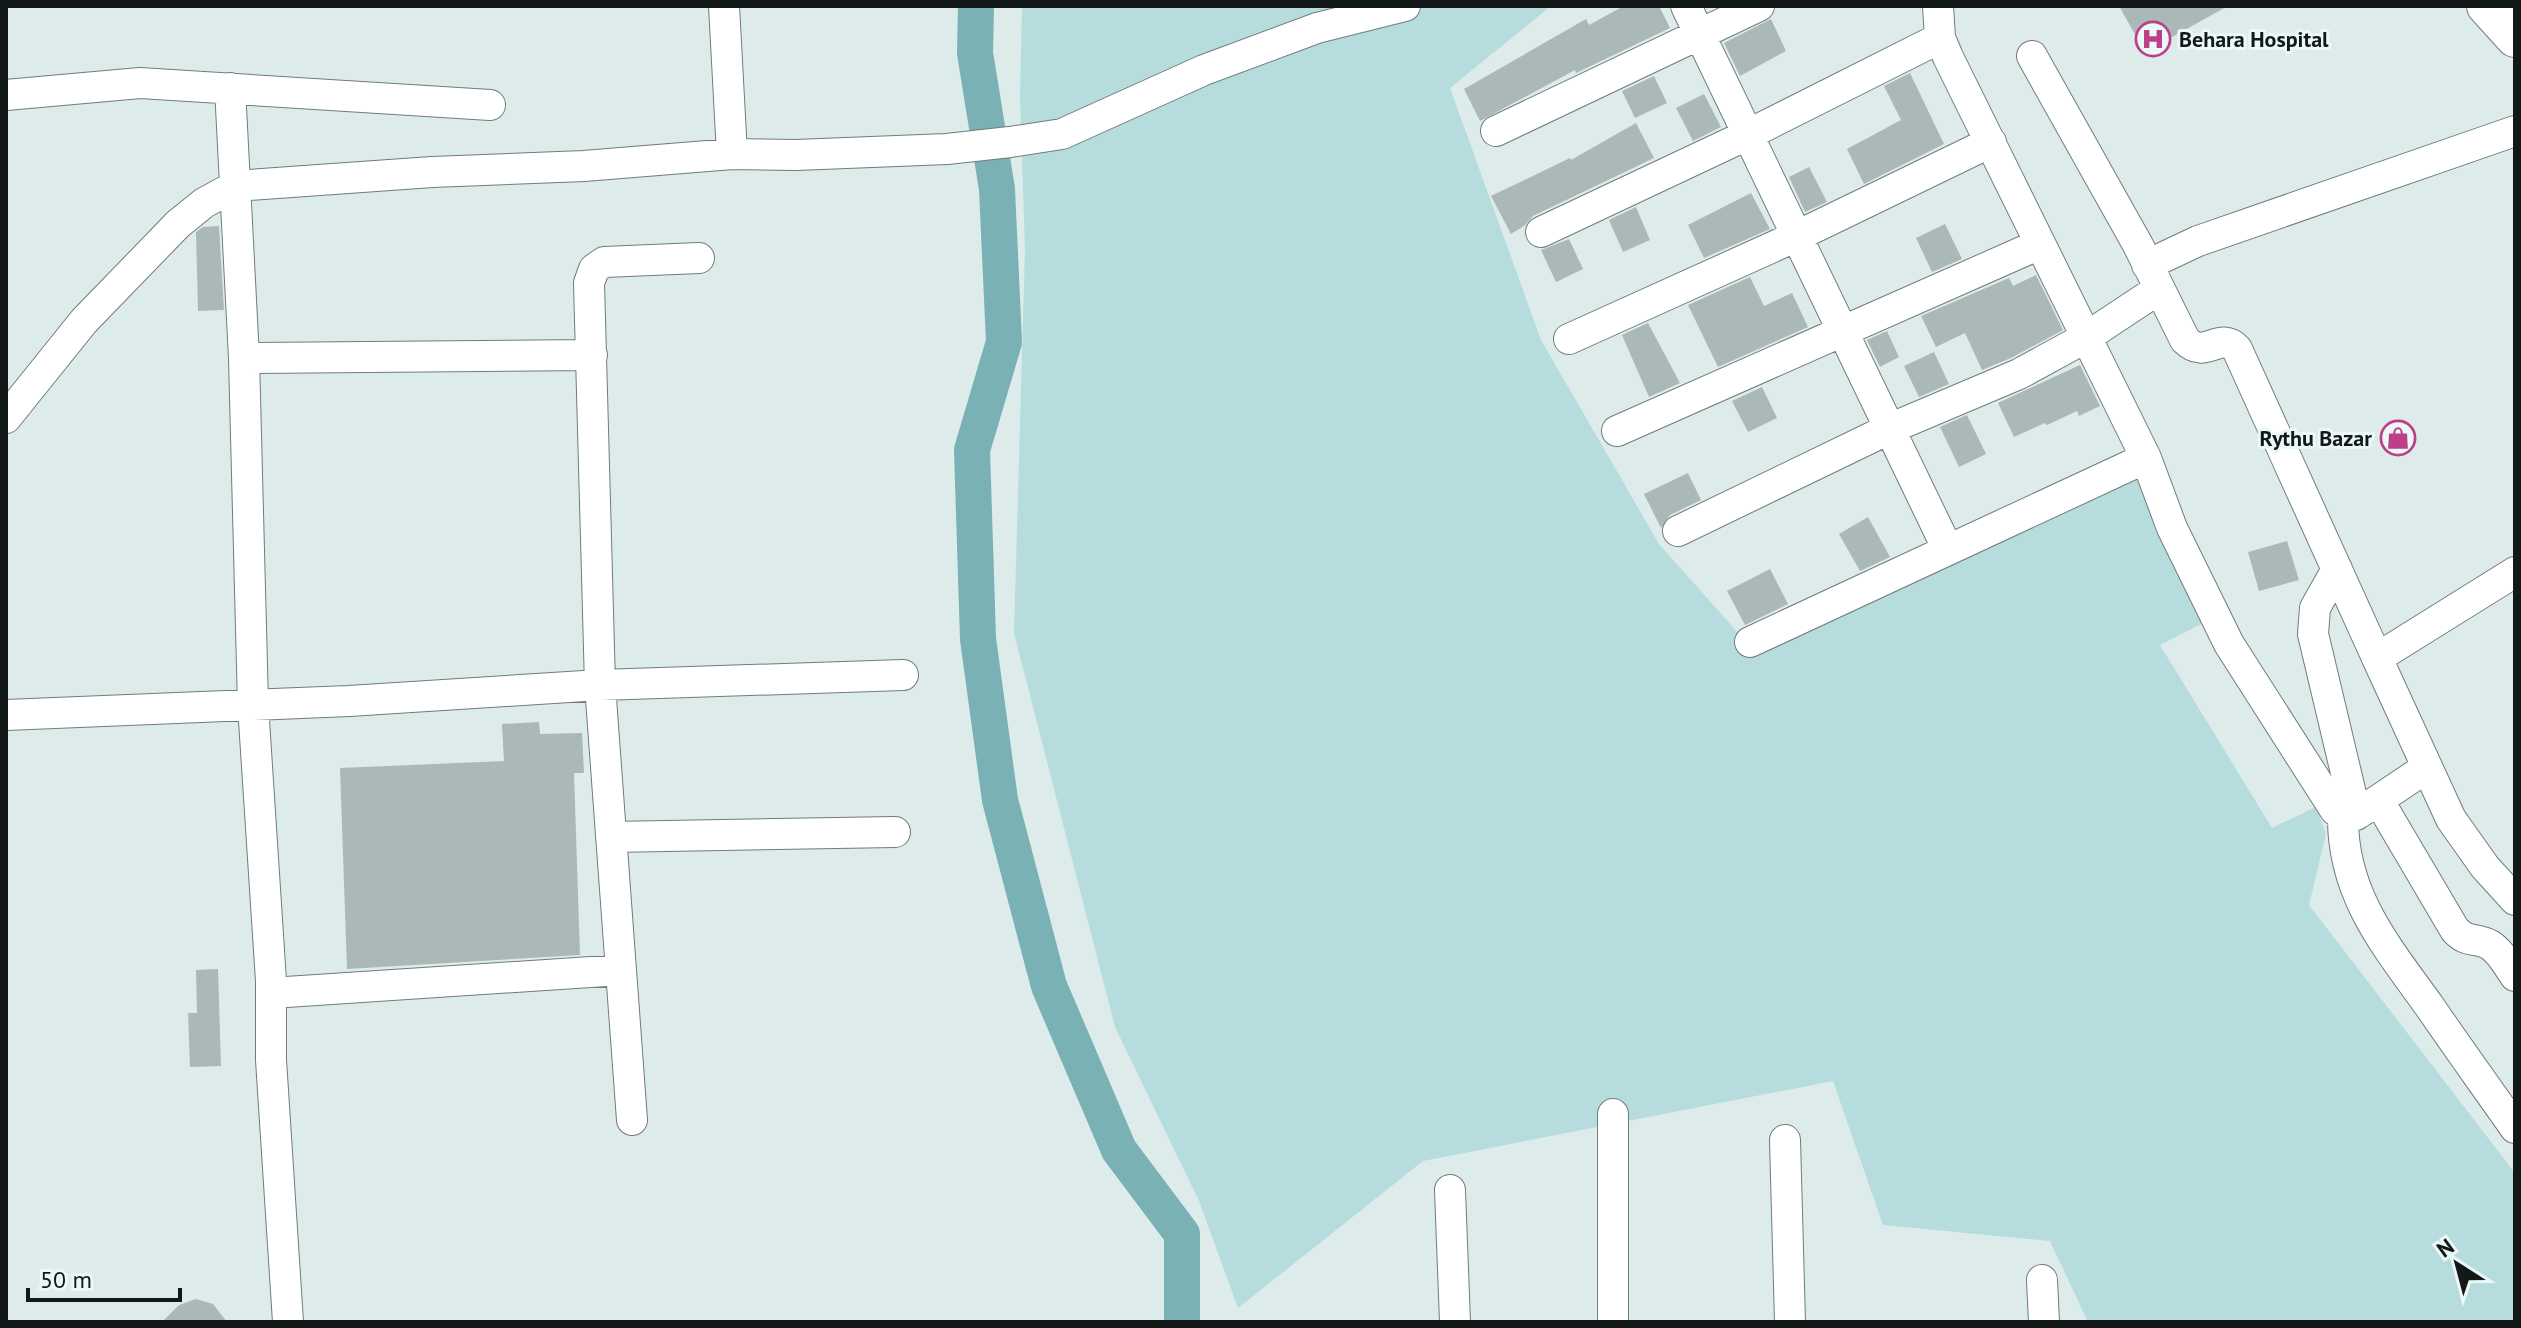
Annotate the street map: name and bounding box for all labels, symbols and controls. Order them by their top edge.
hospital icon: Behara Hospital [2134,20,2172,58]
place label: Behara Hospital [2179,25,2329,53]
shop icon: Rythu Bazar [2379,419,2417,457]
place label: Rythu Bazar [2259,424,2372,452]
north arrow [2417,1224,2497,1304]
text: N [2431,1232,2459,1263]
scale bar [28,1252,180,1302]
text: 50 m [40,1264,92,1295]

